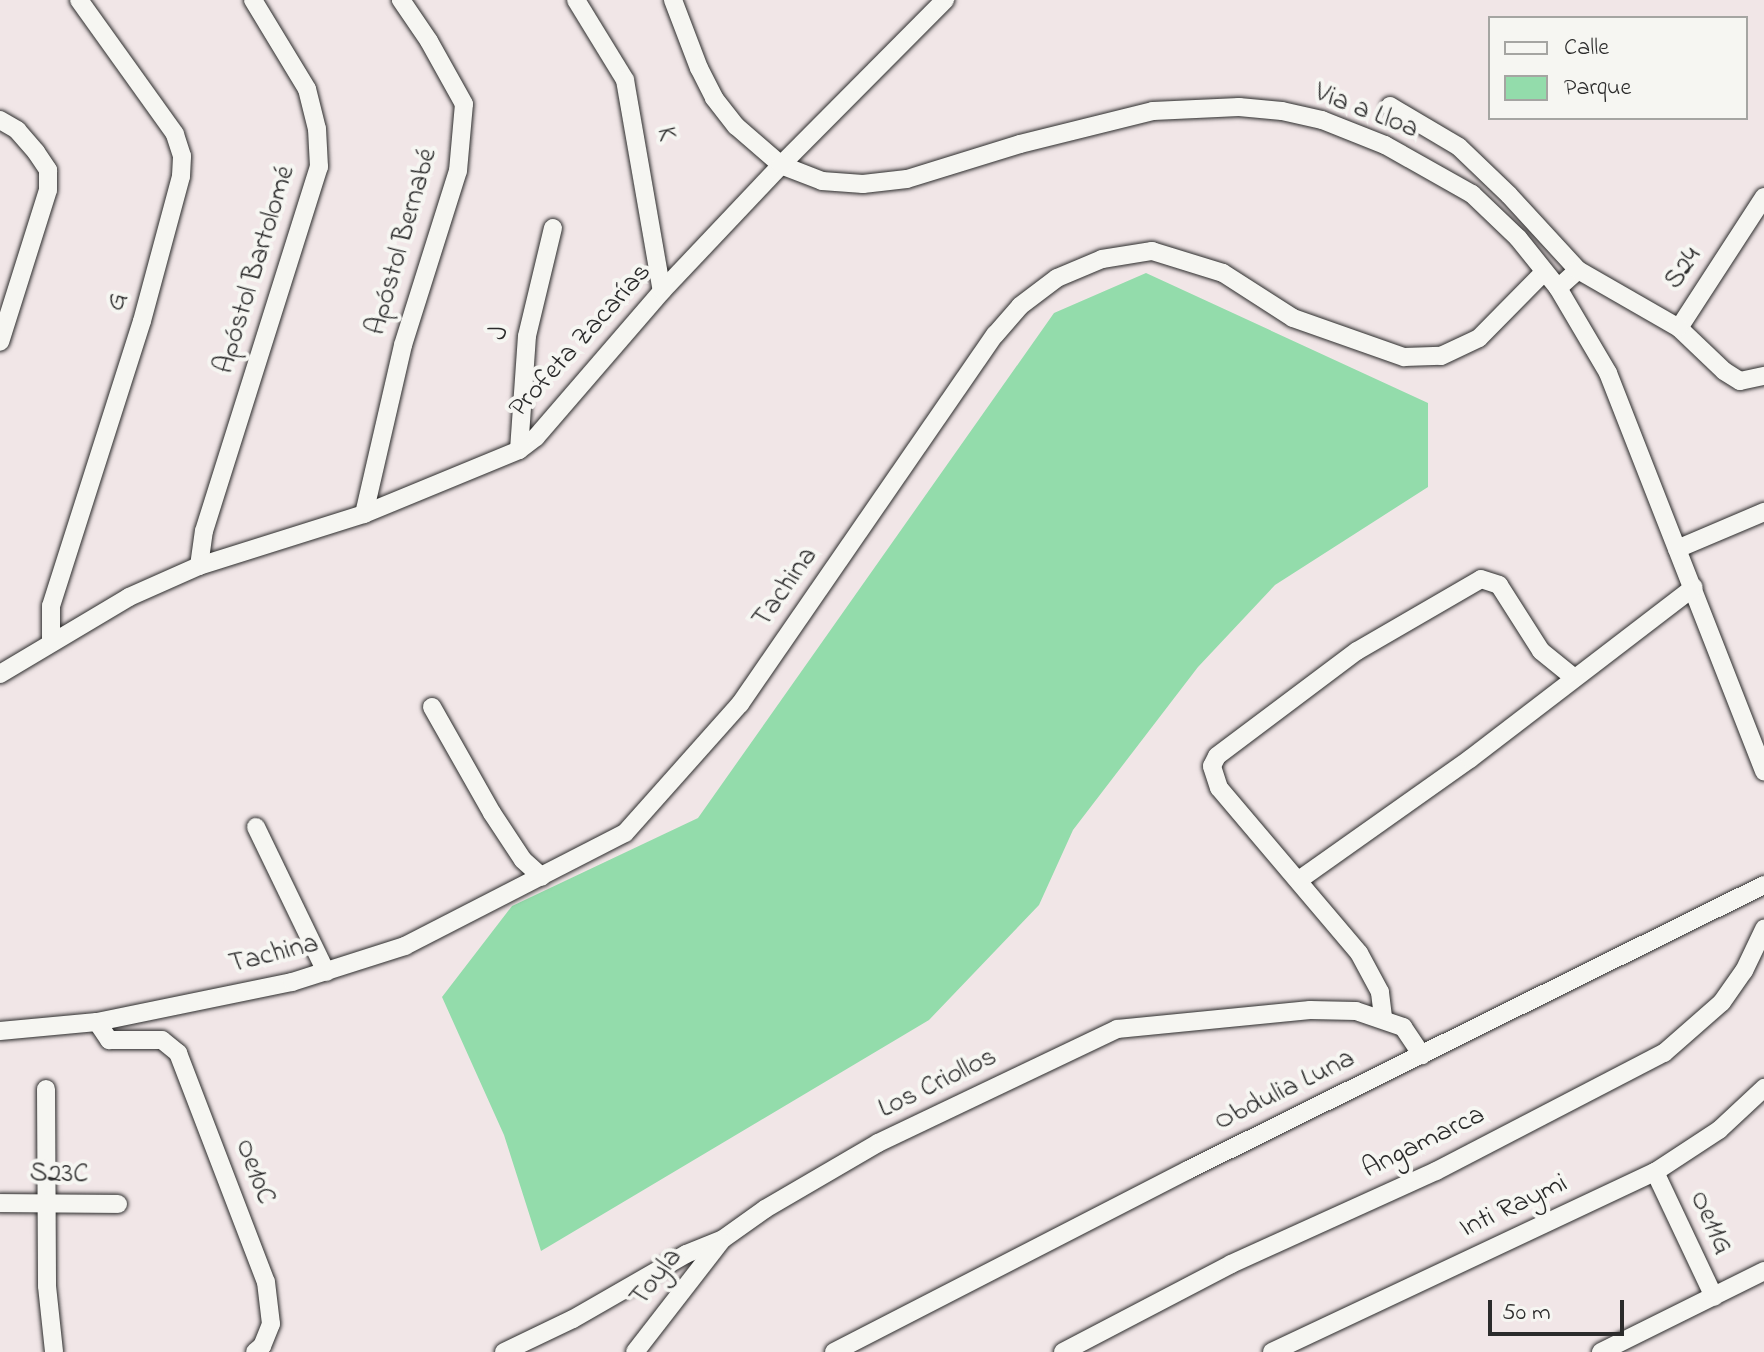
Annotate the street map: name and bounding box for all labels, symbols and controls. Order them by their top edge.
legend [1488,16,1748,120]
text: Calle [1564,31,1609,66]
text: Parque [1564,71,1631,106]
street label: Via a Lloa [1309,77,1423,147]
street label: K [647,125,683,143]
street label: Apóstol Bernabé [360,145,446,339]
street label: Apóstol Bartolomé [208,162,304,378]
street label: S24 [1658,242,1710,296]
street label: Profeta Zacarías [503,257,659,425]
street label: G [99,289,137,315]
street label: J [482,324,518,342]
street label: Tachina [746,541,826,635]
street label: Tachina [226,928,322,982]
street label: Los Criollos [873,1041,1003,1127]
street label: Obdulia Luna [1209,1043,1361,1139]
street label: Angamarca [1357,1099,1491,1187]
street label: Oe10C [226,1135,282,1209]
street label: S23C [29,1158,89,1192]
street label: Inti Raymi [1455,1168,1573,1246]
street label: Oe11G [1681,1186,1739,1260]
street label: Toyla [624,1242,690,1314]
scale bar [1492,1284,1628,1334]
text: 50 m [1502,1296,1551,1331]

